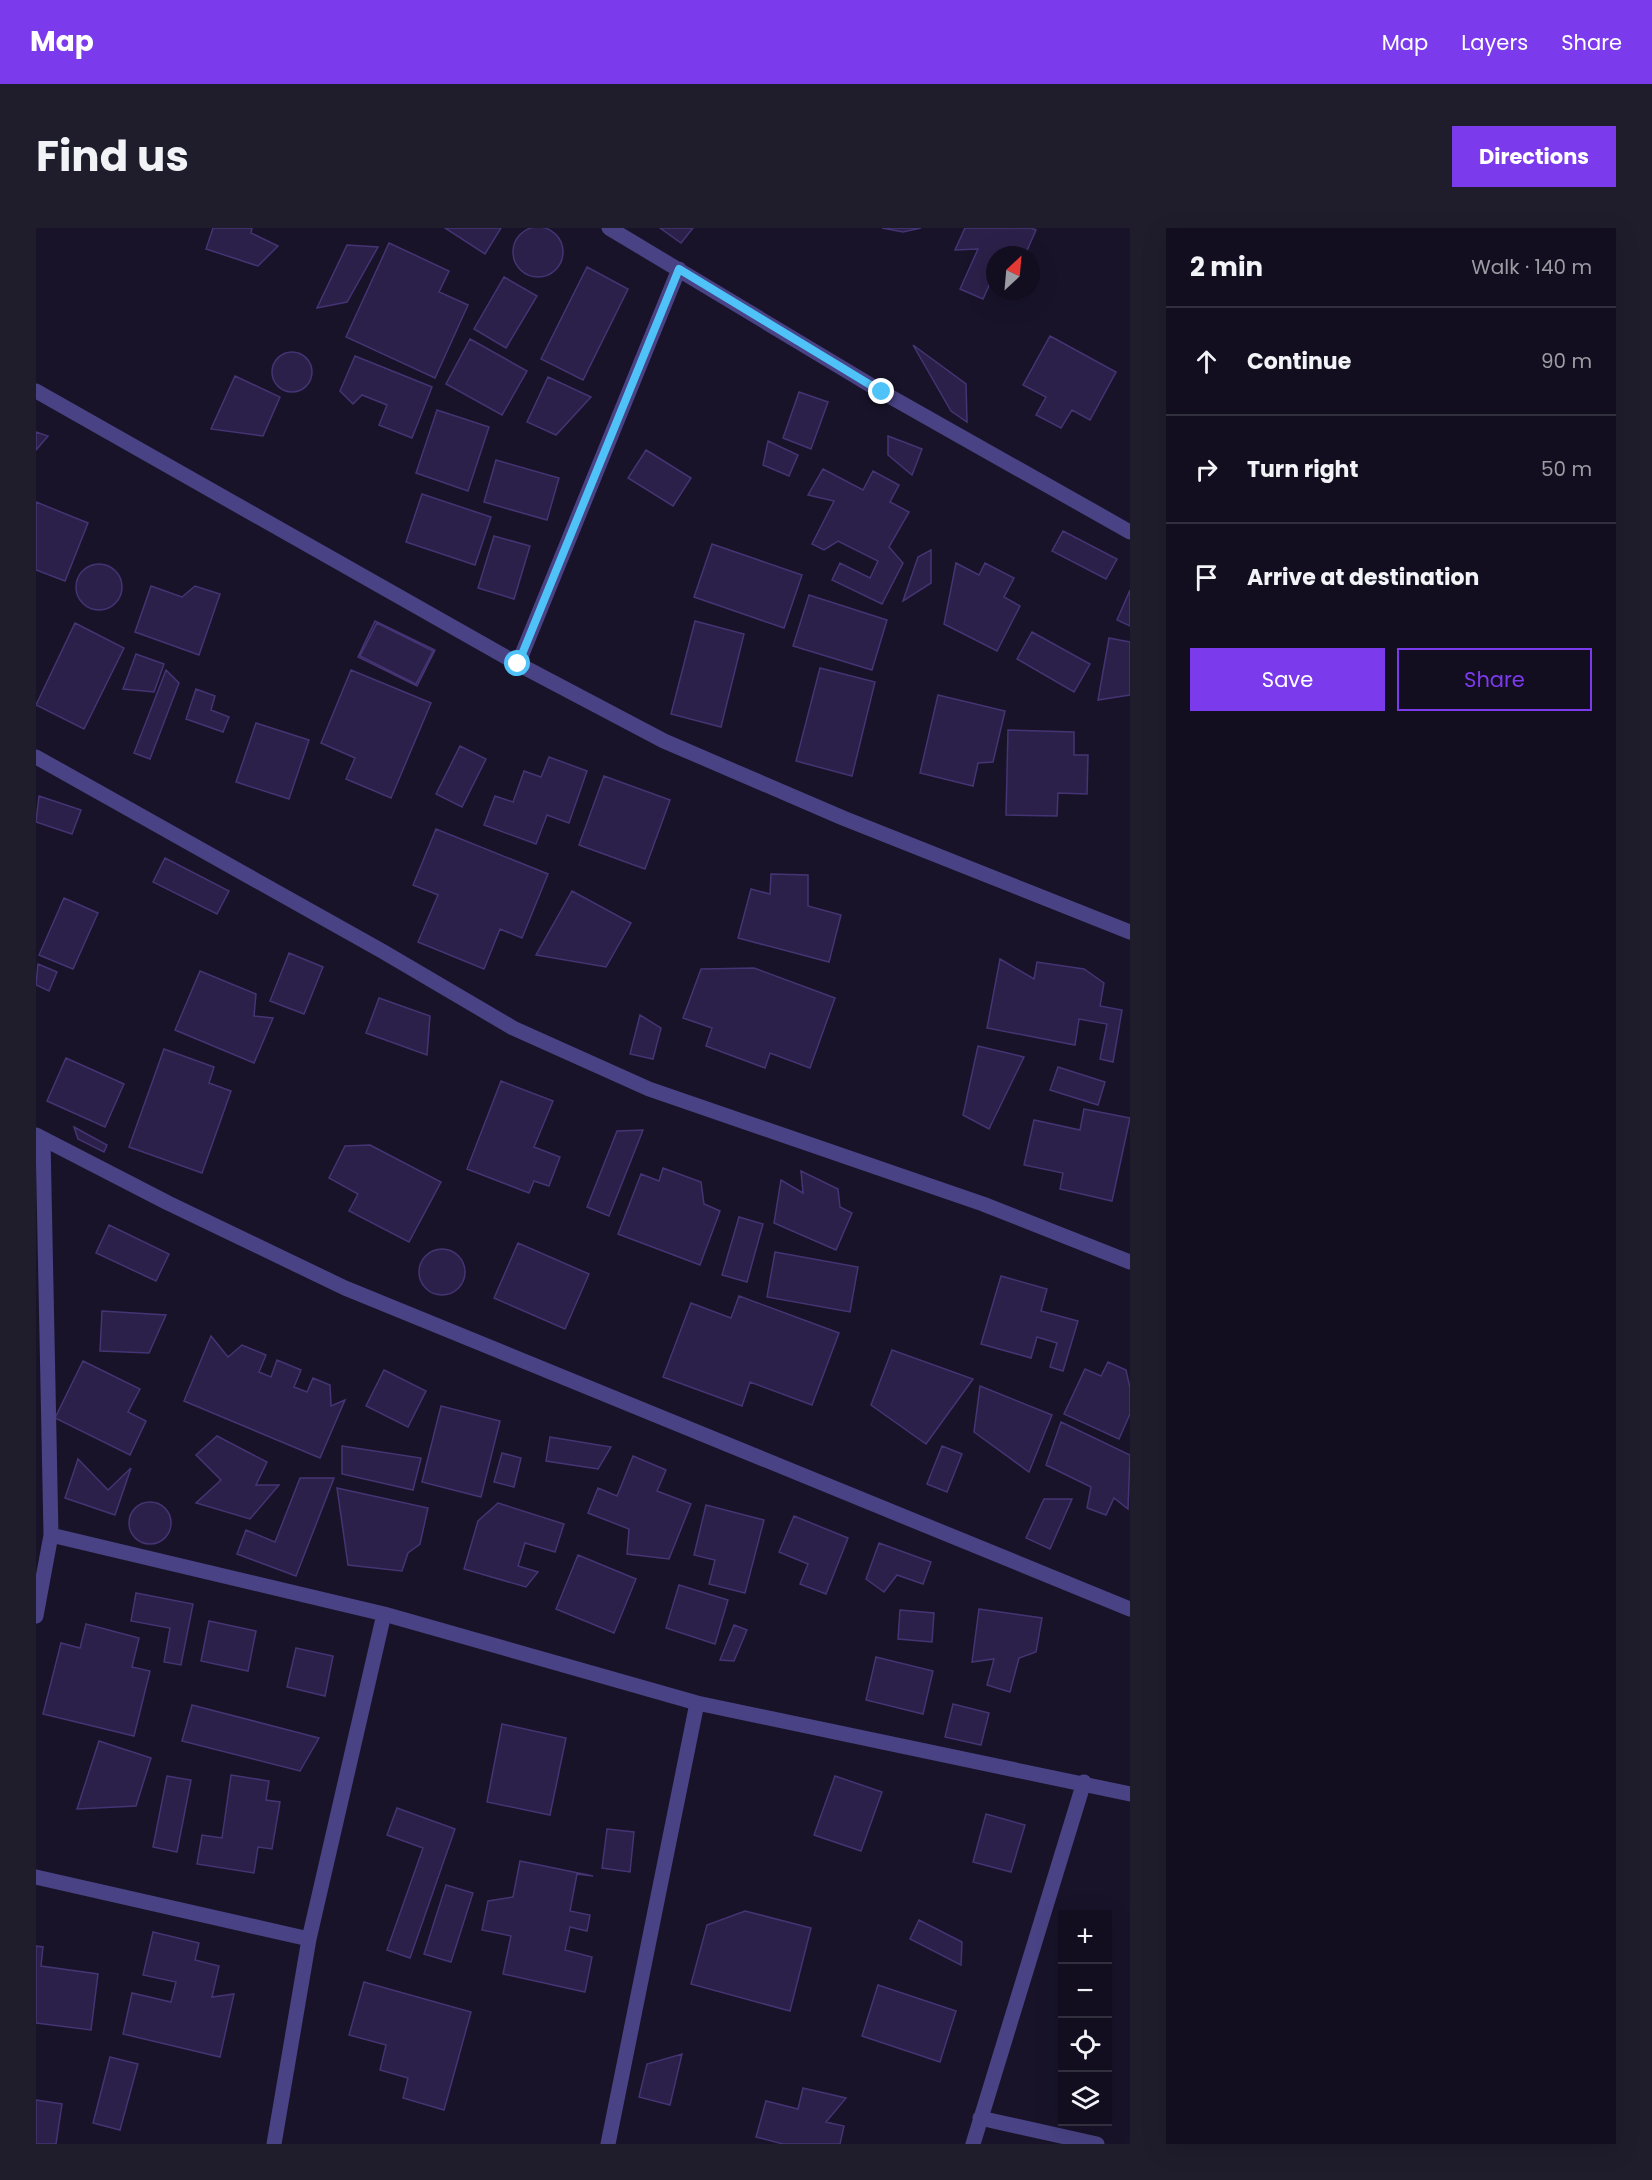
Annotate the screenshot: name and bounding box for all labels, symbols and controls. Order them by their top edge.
text: Map [30,22,94,61]
text: Map [1382,28,1428,57]
text: Layers [1461,28,1528,57]
text: Share [1561,28,1622,57]
button: Directions [1452,126,1616,187]
text: Find us [36,127,189,186]
north arrow [986,246,1040,300]
text: 2 min [1190,249,1263,285]
text: Walk · 140 m [1471,253,1592,281]
icon: ahead [1190,345,1223,378]
text: Continue [1247,346,1351,377]
text: 90 m [1541,347,1592,375]
route end [868,378,894,404]
icon: right [1190,453,1223,486]
text: Turn right [1247,454,1358,485]
text: 50 m [1541,455,1592,483]
icon: arrive [1190,561,1223,594]
text: Arrive at destination [1247,562,1479,593]
button: Save [1190,648,1385,711]
button: Share [1397,648,1592,711]
route start [504,650,530,676]
map controls [1058,1910,1112,2126]
button: + [1058,1910,1112,1964]
button: − [1058,1964,1112,2018]
button: locate [1058,2018,1112,2072]
button: layers [1058,2072,1112,2126]

